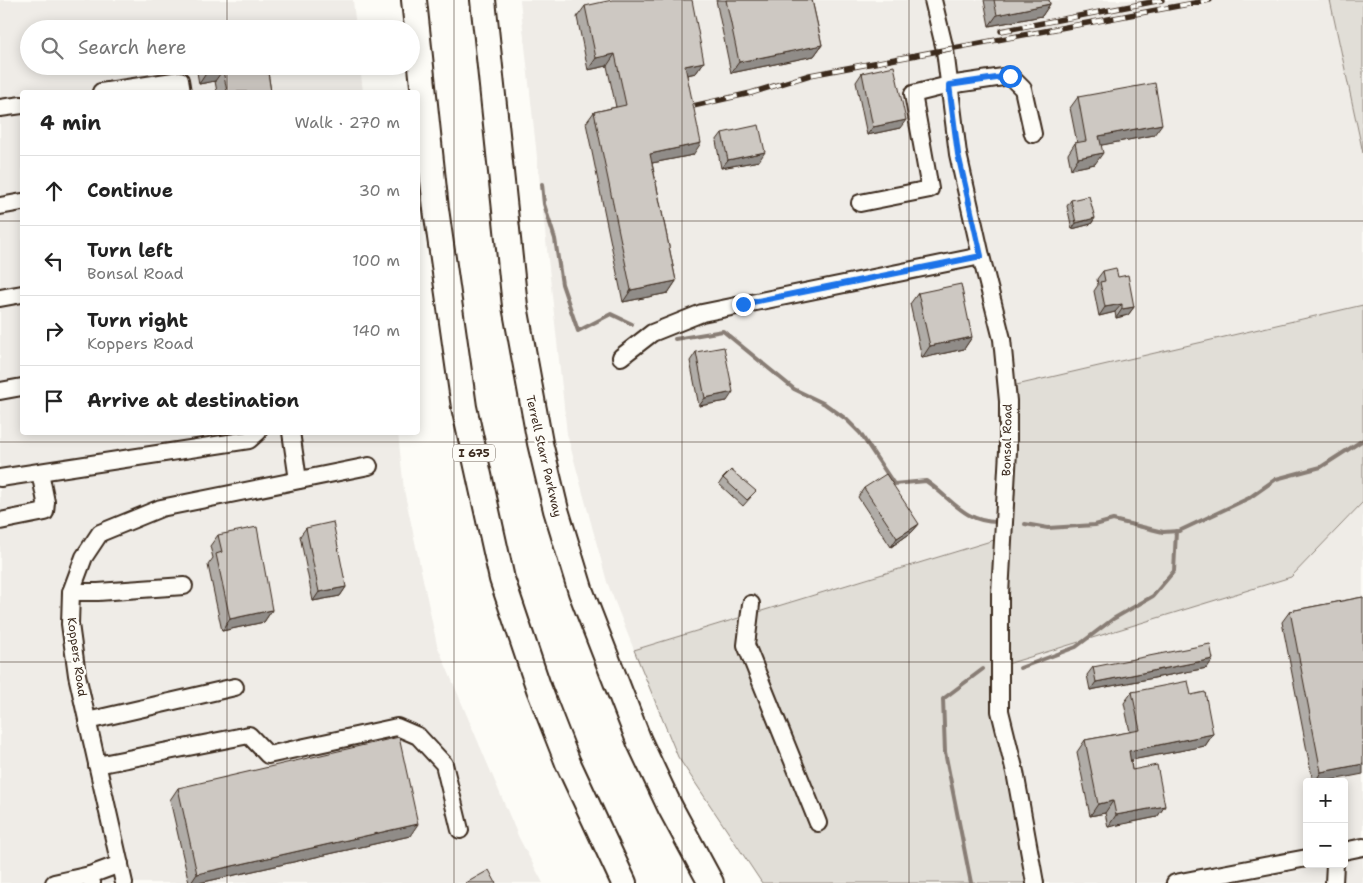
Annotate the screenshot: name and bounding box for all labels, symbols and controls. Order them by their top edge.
search box [20,20,420,75]
icon: search [38,34,66,62]
text: Search here [78,35,187,60]
route start [999,65,1022,88]
text: 4 min [40,109,101,137]
text: Walk · 270 m [295,112,400,133]
icon: ahead [40,177,68,205]
text: Continue [87,178,173,203]
text: 30 m [359,180,400,201]
text: Turn left [87,238,173,263]
icon: left [40,247,68,275]
text: 100 m [352,250,400,271]
text: Bonsal Road [87,263,184,284]
route end [732,293,755,316]
text: Turn right [87,308,188,333]
icon: right [40,317,68,345]
text: 140 m [353,320,400,341]
text: Koppers Road [87,333,194,354]
icon: arrive [40,387,68,415]
text: Arrive at destination [87,388,299,413]
street label: Terrell Starr Parkway [522,393,566,519]
street label: Bonsal Road [998,403,1016,476]
road number: I 675 [453,444,495,462]
street label: Koppers Road [64,616,91,698]
map controls [1303,778,1348,868]
button: + [1303,778,1348,823]
button: − [1303,823,1348,868]

